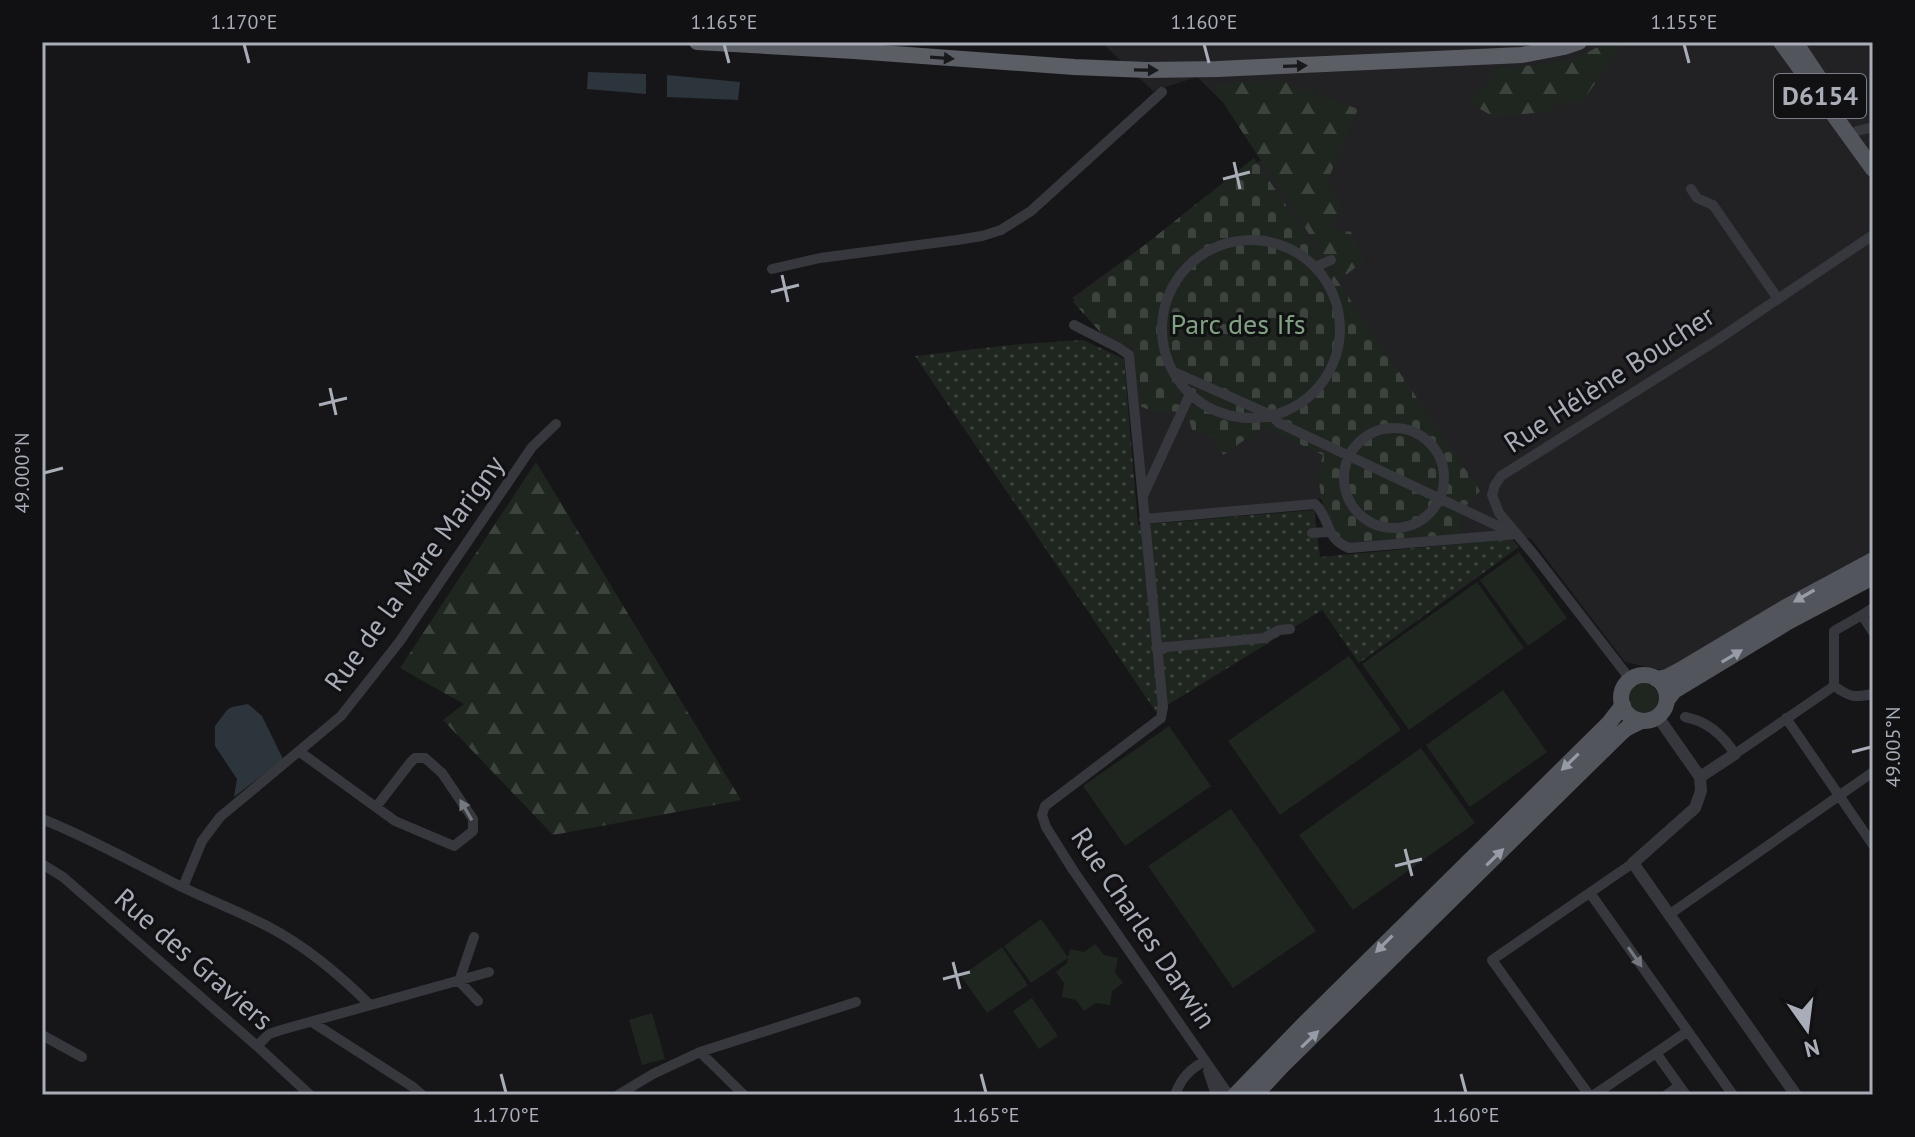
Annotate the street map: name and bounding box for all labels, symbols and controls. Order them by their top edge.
text: 1.170°E [210,9,278,35]
text: 1.165°E [690,9,758,35]
text: 1.160°E [1170,9,1238,35]
text: 1.155°E [1650,9,1718,35]
one-way arrow [930,52,955,65]
one-way arrow [1283,59,1308,72]
one-way arrow [1133,64,1159,76]
road number: D6154 [1774,74,1866,118]
street label: Rue Hélène Boucher [1496,296,1721,460]
park label: Parc des Ifs [1171,305,1305,342]
text: 49.000°N [9,433,35,513]
street label: Rue de la Mare Marigny [315,447,512,698]
one-way arrow [1793,589,1815,603]
one-way arrow [1721,649,1743,663]
text: 49.005°N [1880,707,1906,787]
one-way arrow [1561,752,1580,771]
one-way arrow [459,799,473,821]
street label: Rue Charles Darwin [1063,820,1225,1035]
one-way arrow [1485,848,1504,866]
street label: Rue des Graviers [107,879,281,1038]
one-way arrow [1375,934,1394,953]
one-way arrow [1627,946,1642,967]
north arrow [1767,989,1847,1069]
one-way arrow [1300,1031,1319,1049]
text: N [1801,1033,1822,1064]
text: 1.170°E [472,1102,540,1128]
text: 1.165°E [952,1102,1020,1128]
text: 1.160°E [1432,1102,1500,1128]

